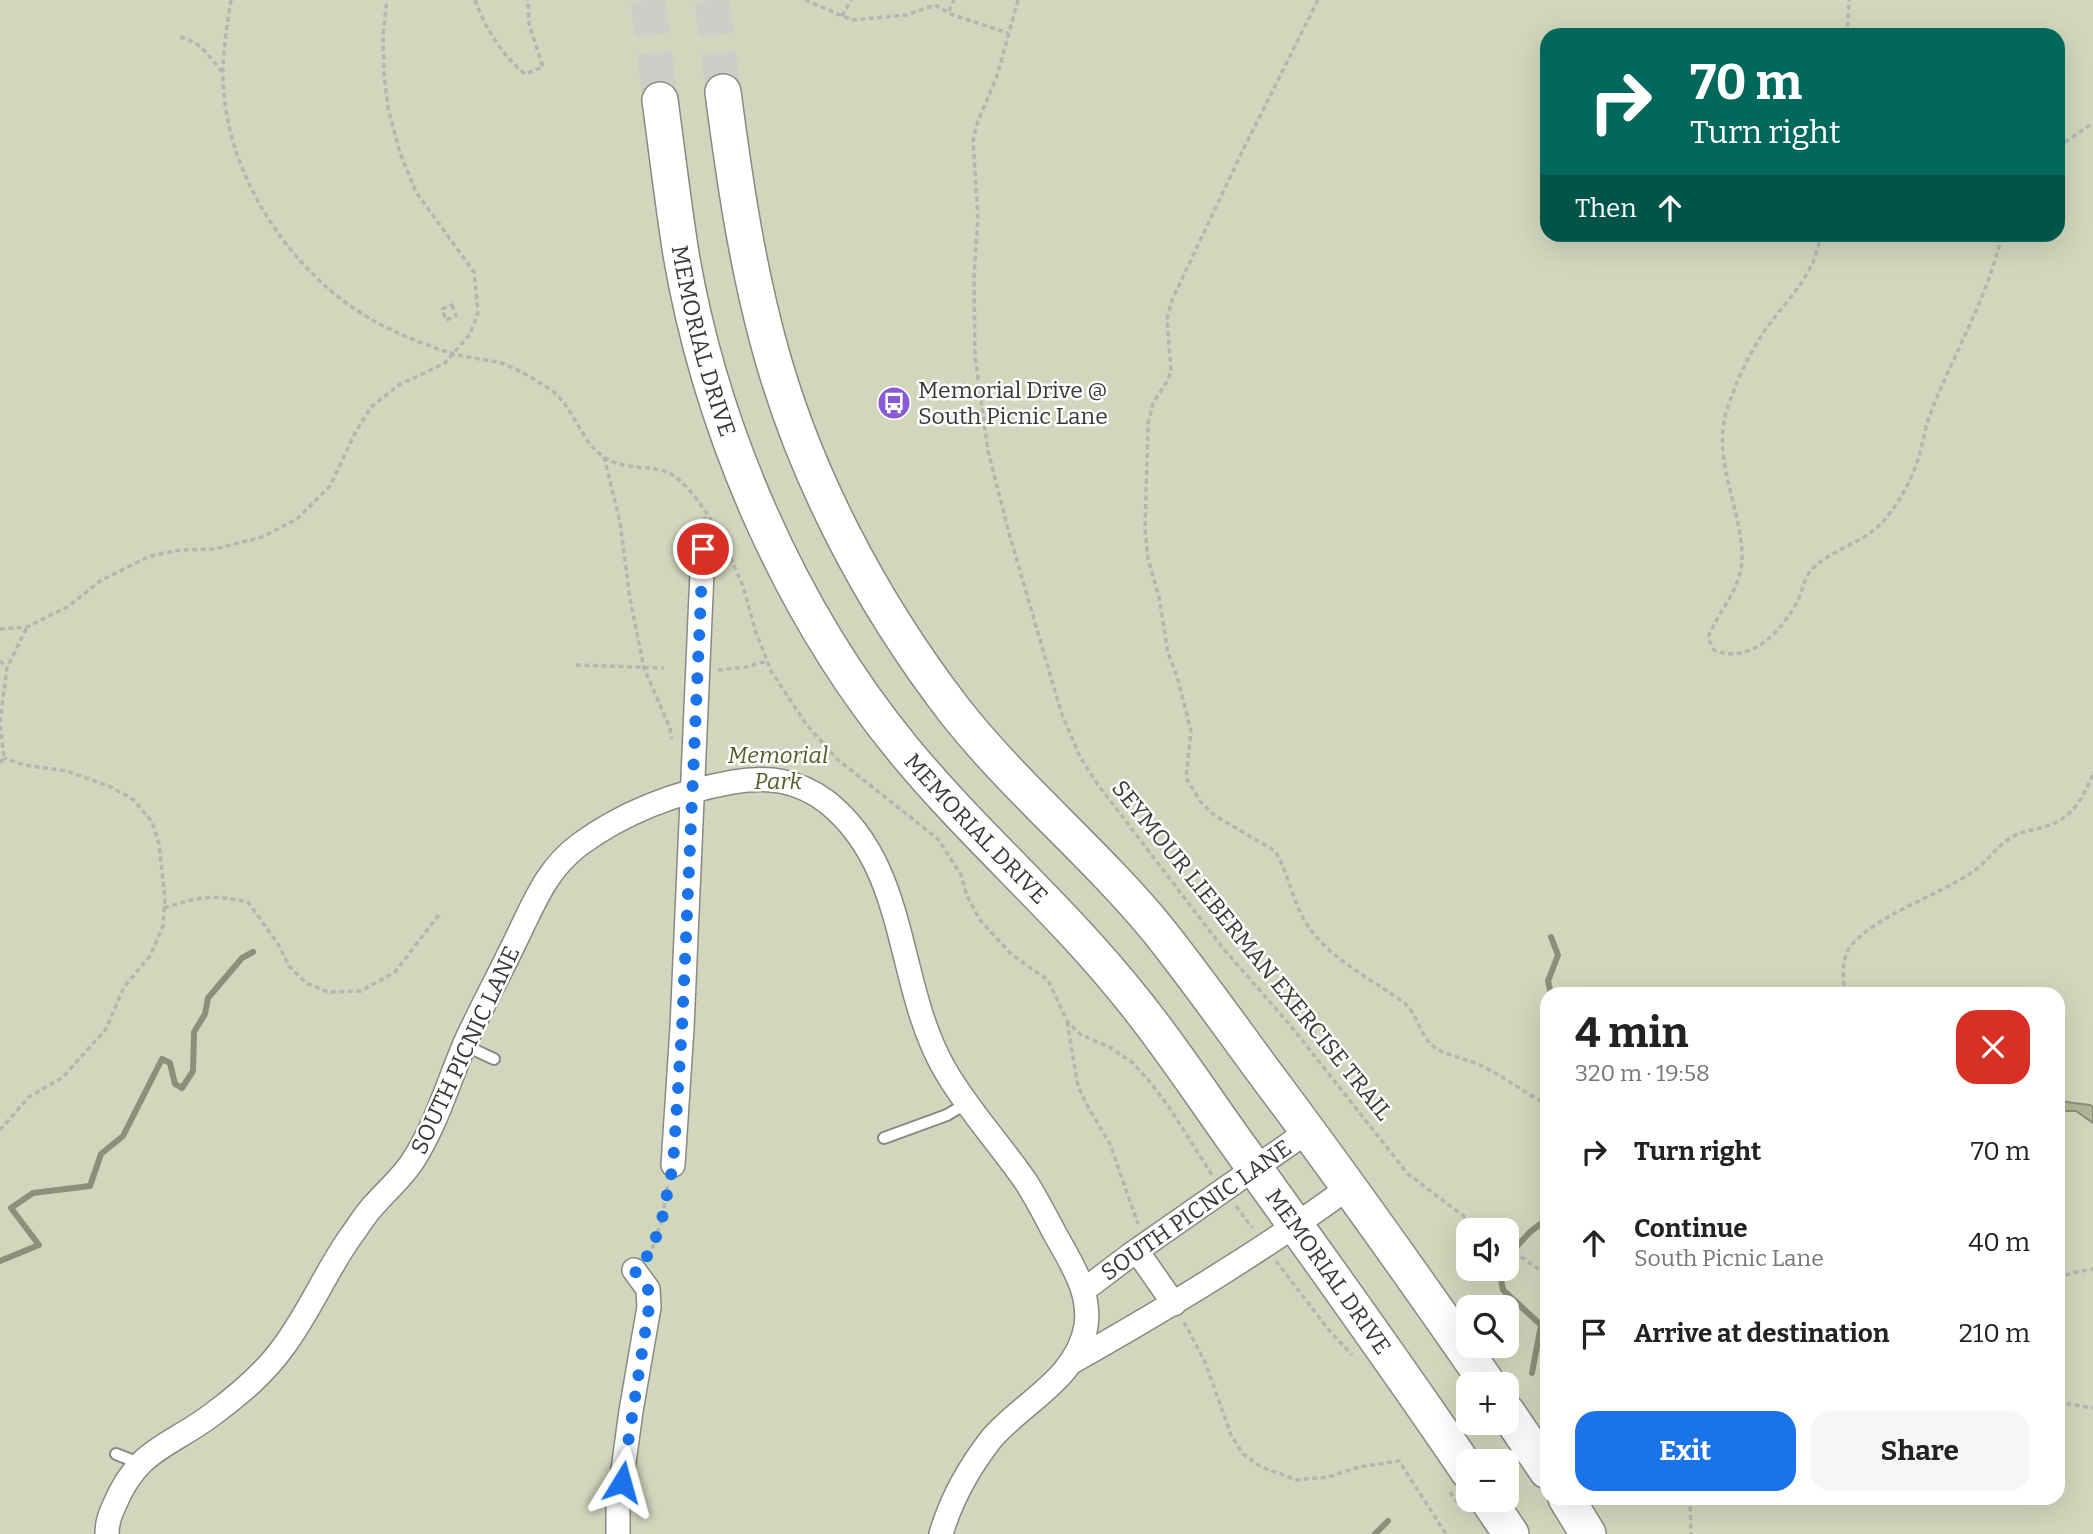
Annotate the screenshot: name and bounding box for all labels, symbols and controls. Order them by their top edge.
text: 70 m [1690,53,1802,112]
icon: right [1575,56,1666,147]
text: Turn right [1690,113,1841,151]
icon: ahead [1651,189,1689,227]
text: Then [1575,193,1637,224]
street label: MEMORIAL DRIVE [666,243,742,440]
place label: Memorial Drive @ South Picnic Lane [918,376,1108,430]
bus stop icon: Memorial Drive @ South Picnic Lane [875,384,913,422]
pin [673,519,733,579]
icon: arrive [684,530,722,568]
park label: Memorial Park [728,741,828,795]
street label: MEMORIAL DRIVE [898,748,1054,910]
street label: SEYMOUR LIEBERMAN EXERCISE TRAIL [1106,774,1398,1126]
street label: SOUTH PICNIC LANE [405,942,525,1158]
text: 4 min [1575,1008,1689,1058]
button: close [1956,1010,2030,1084]
text: 320 m · 19:58 [1575,1059,1710,1087]
icon: right [1575,1133,1613,1171]
street label: SOUTH PICNIC LANE [1095,1134,1297,1286]
text: Turn right [1634,1136,1761,1167]
text: 70 m [1971,1136,2030,1167]
street label: MEMORIAL DRIVE [1260,1183,1397,1360]
text: Continue [1634,1213,1748,1244]
map controls [1456,1218,1519,1512]
button: sound [1456,1218,1519,1281]
icon: ahead [1575,1224,1613,1262]
text: 40 m [1968,1227,2030,1258]
text: South Picnic Lane [1634,1244,1824,1272]
button: search [1456,1295,1519,1358]
icon: arrive [1575,1315,1613,1353]
text: Arrive at destination [1634,1318,1889,1349]
text: 210 m [1959,1318,2030,1349]
button: + [1456,1372,1519,1435]
button: Exit [1575,1411,1796,1491]
button: Share [1810,1411,2030,1491]
position arrow [585,1445,659,1519]
button: − [1456,1449,1519,1512]

